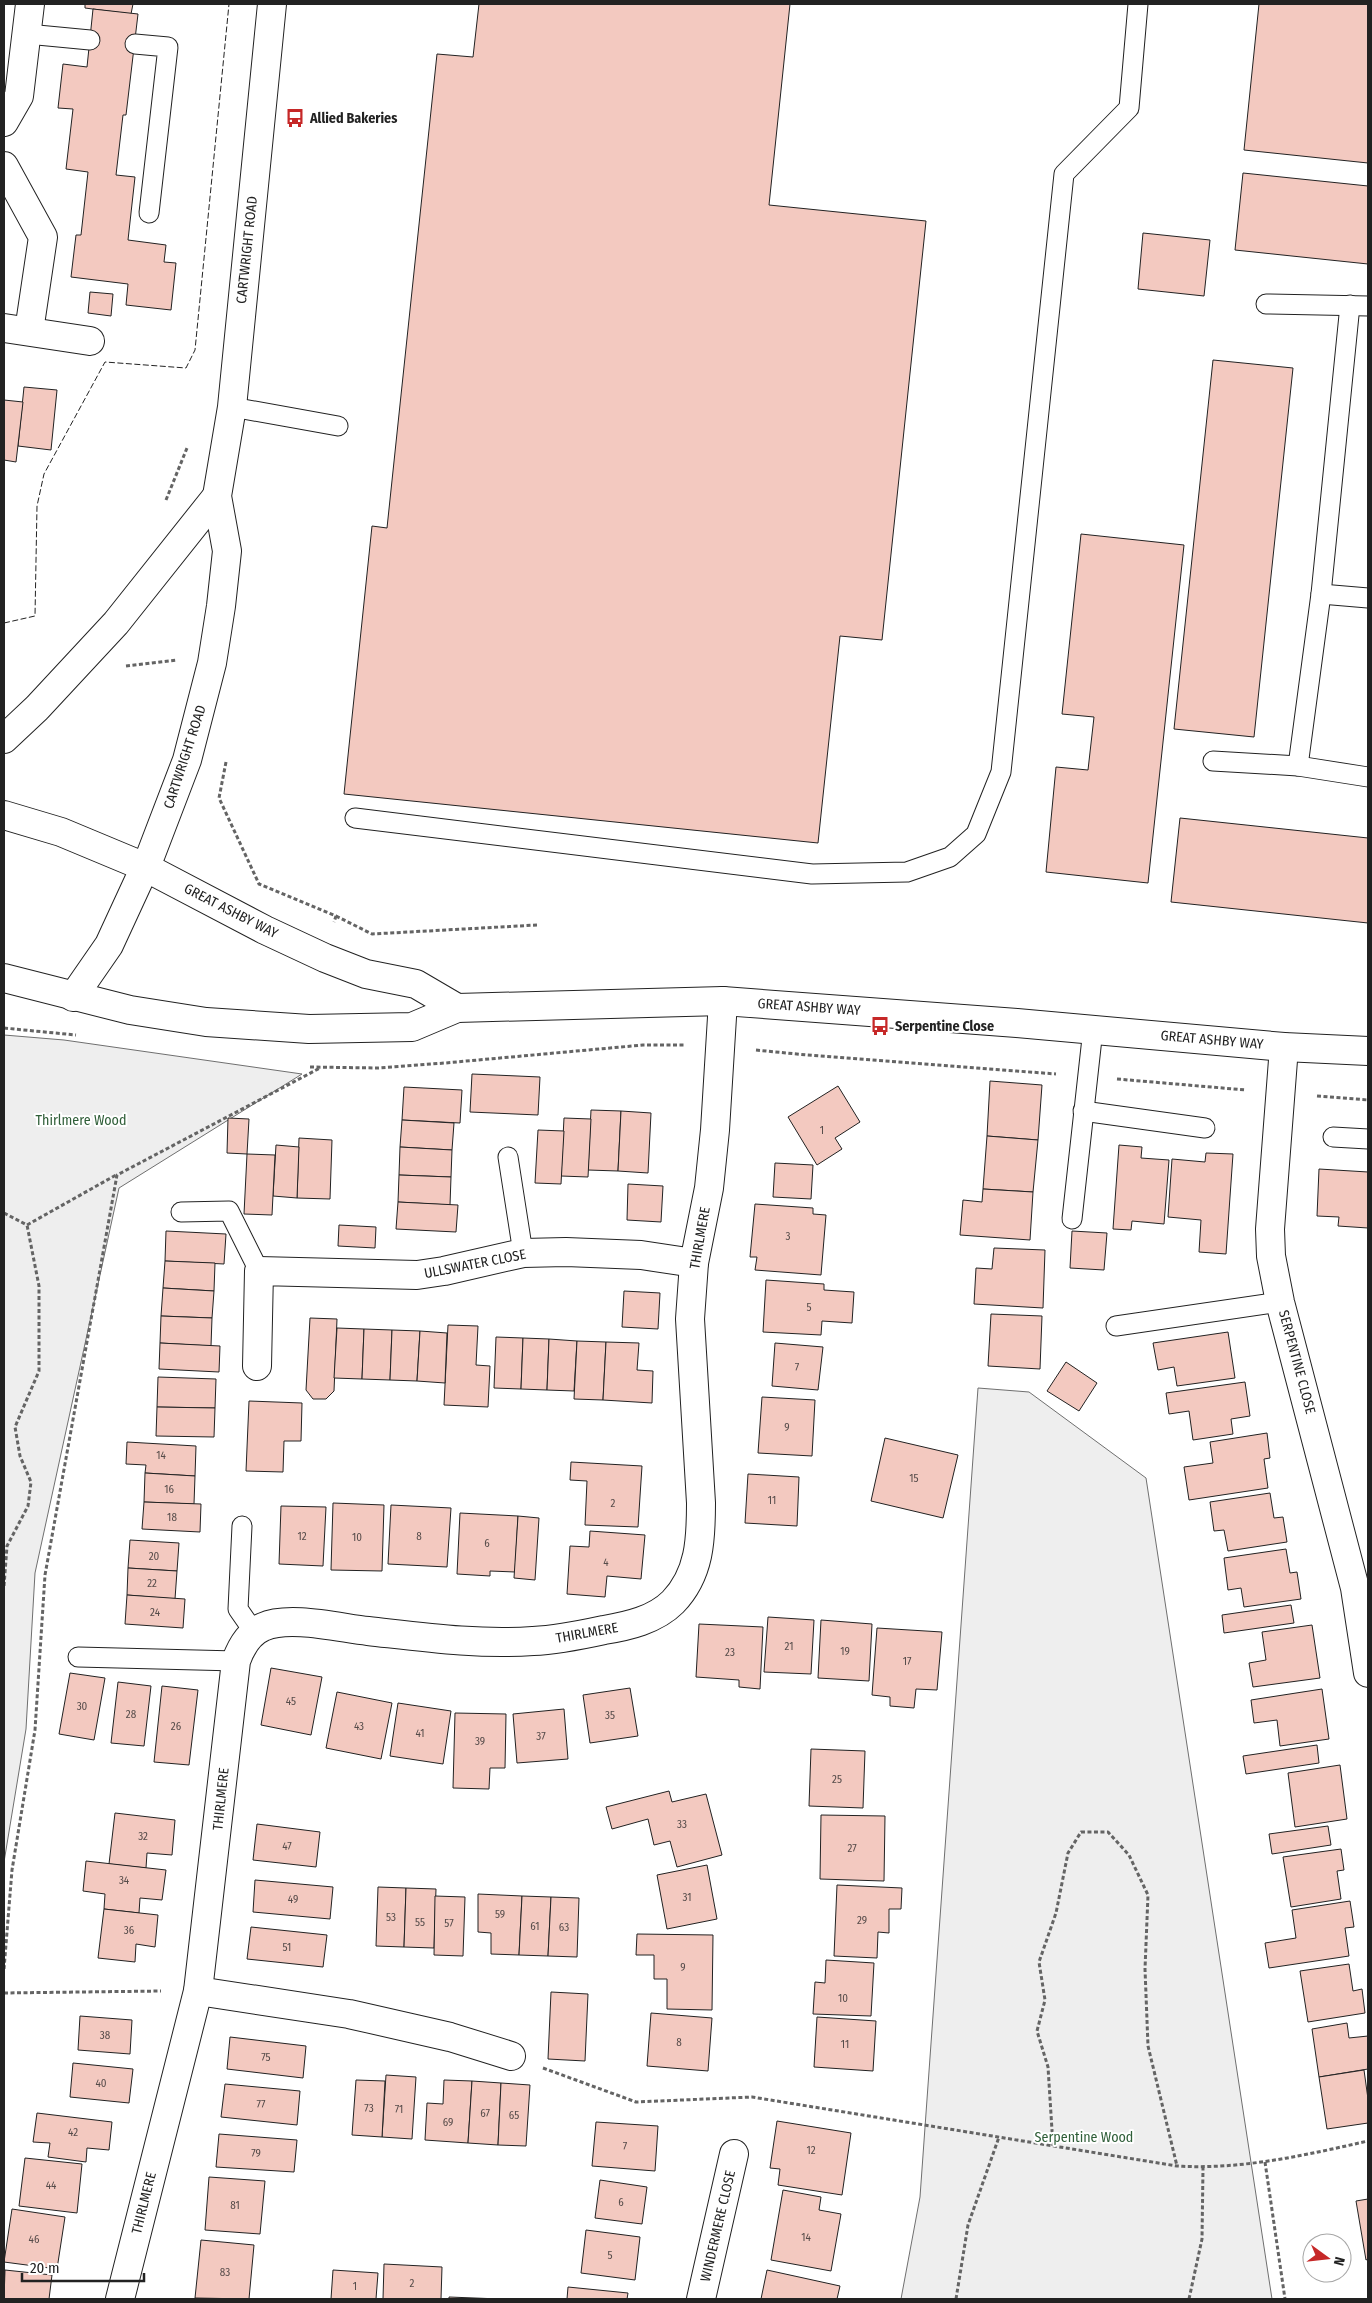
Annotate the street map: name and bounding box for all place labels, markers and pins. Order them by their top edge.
bus stop icon: Allied Bakeries [284,107,306,129]
place label: Allied Bakeries [309,110,397,127]
bus stop icon: Serpentine Close [869,1015,891,1037]
place label: Serpentine Close [895,1018,994,1035]

